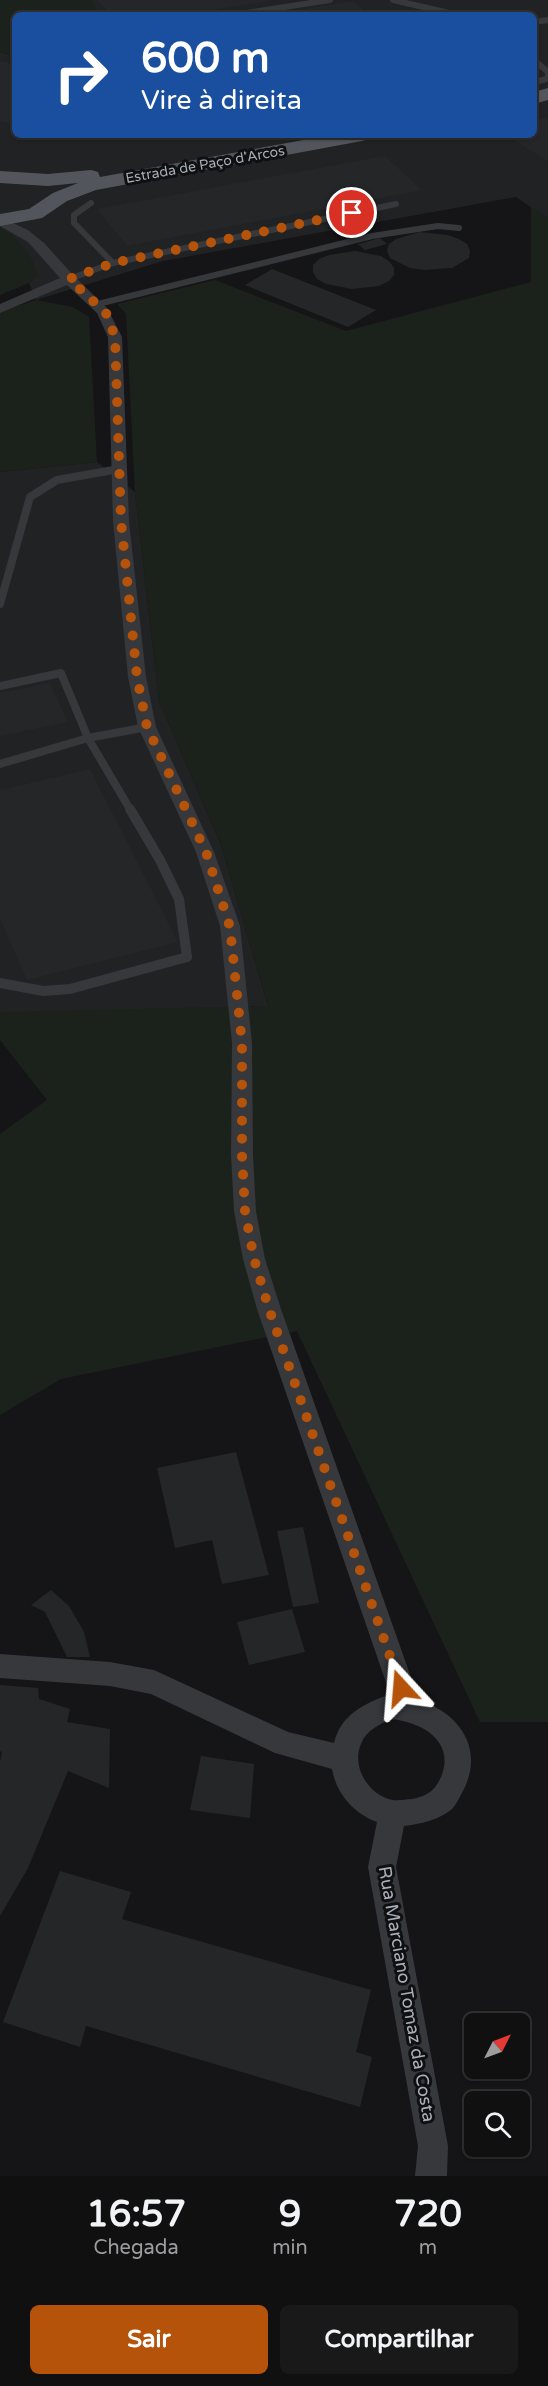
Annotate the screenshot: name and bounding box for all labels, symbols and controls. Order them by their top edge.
text: 600 m [141,33,270,84]
icon: right [42,36,120,114]
text: Vire à direita [141,84,302,117]
street label: Estrada de Paço d'Arcos [124,142,286,187]
pin [326,187,377,238]
icon: arrive [335,196,368,229]
position arrow [369,1656,433,1720]
street label: Rua Marciano Tomaz da Costa [374,1864,440,2124]
north arrow [464,2013,530,2079]
map controls [464,2013,530,2157]
button: search [464,2091,530,2157]
text: 16:57 [86,2193,186,2236]
text: 9 [279,2193,301,2236]
text: 720 [394,2193,462,2236]
text: Chegada [94,2236,179,2260]
text: min [272,2236,308,2260]
text: m [419,2236,437,2260]
button: Sair [30,2305,268,2374]
button: Compartilhar [280,2305,518,2374]

